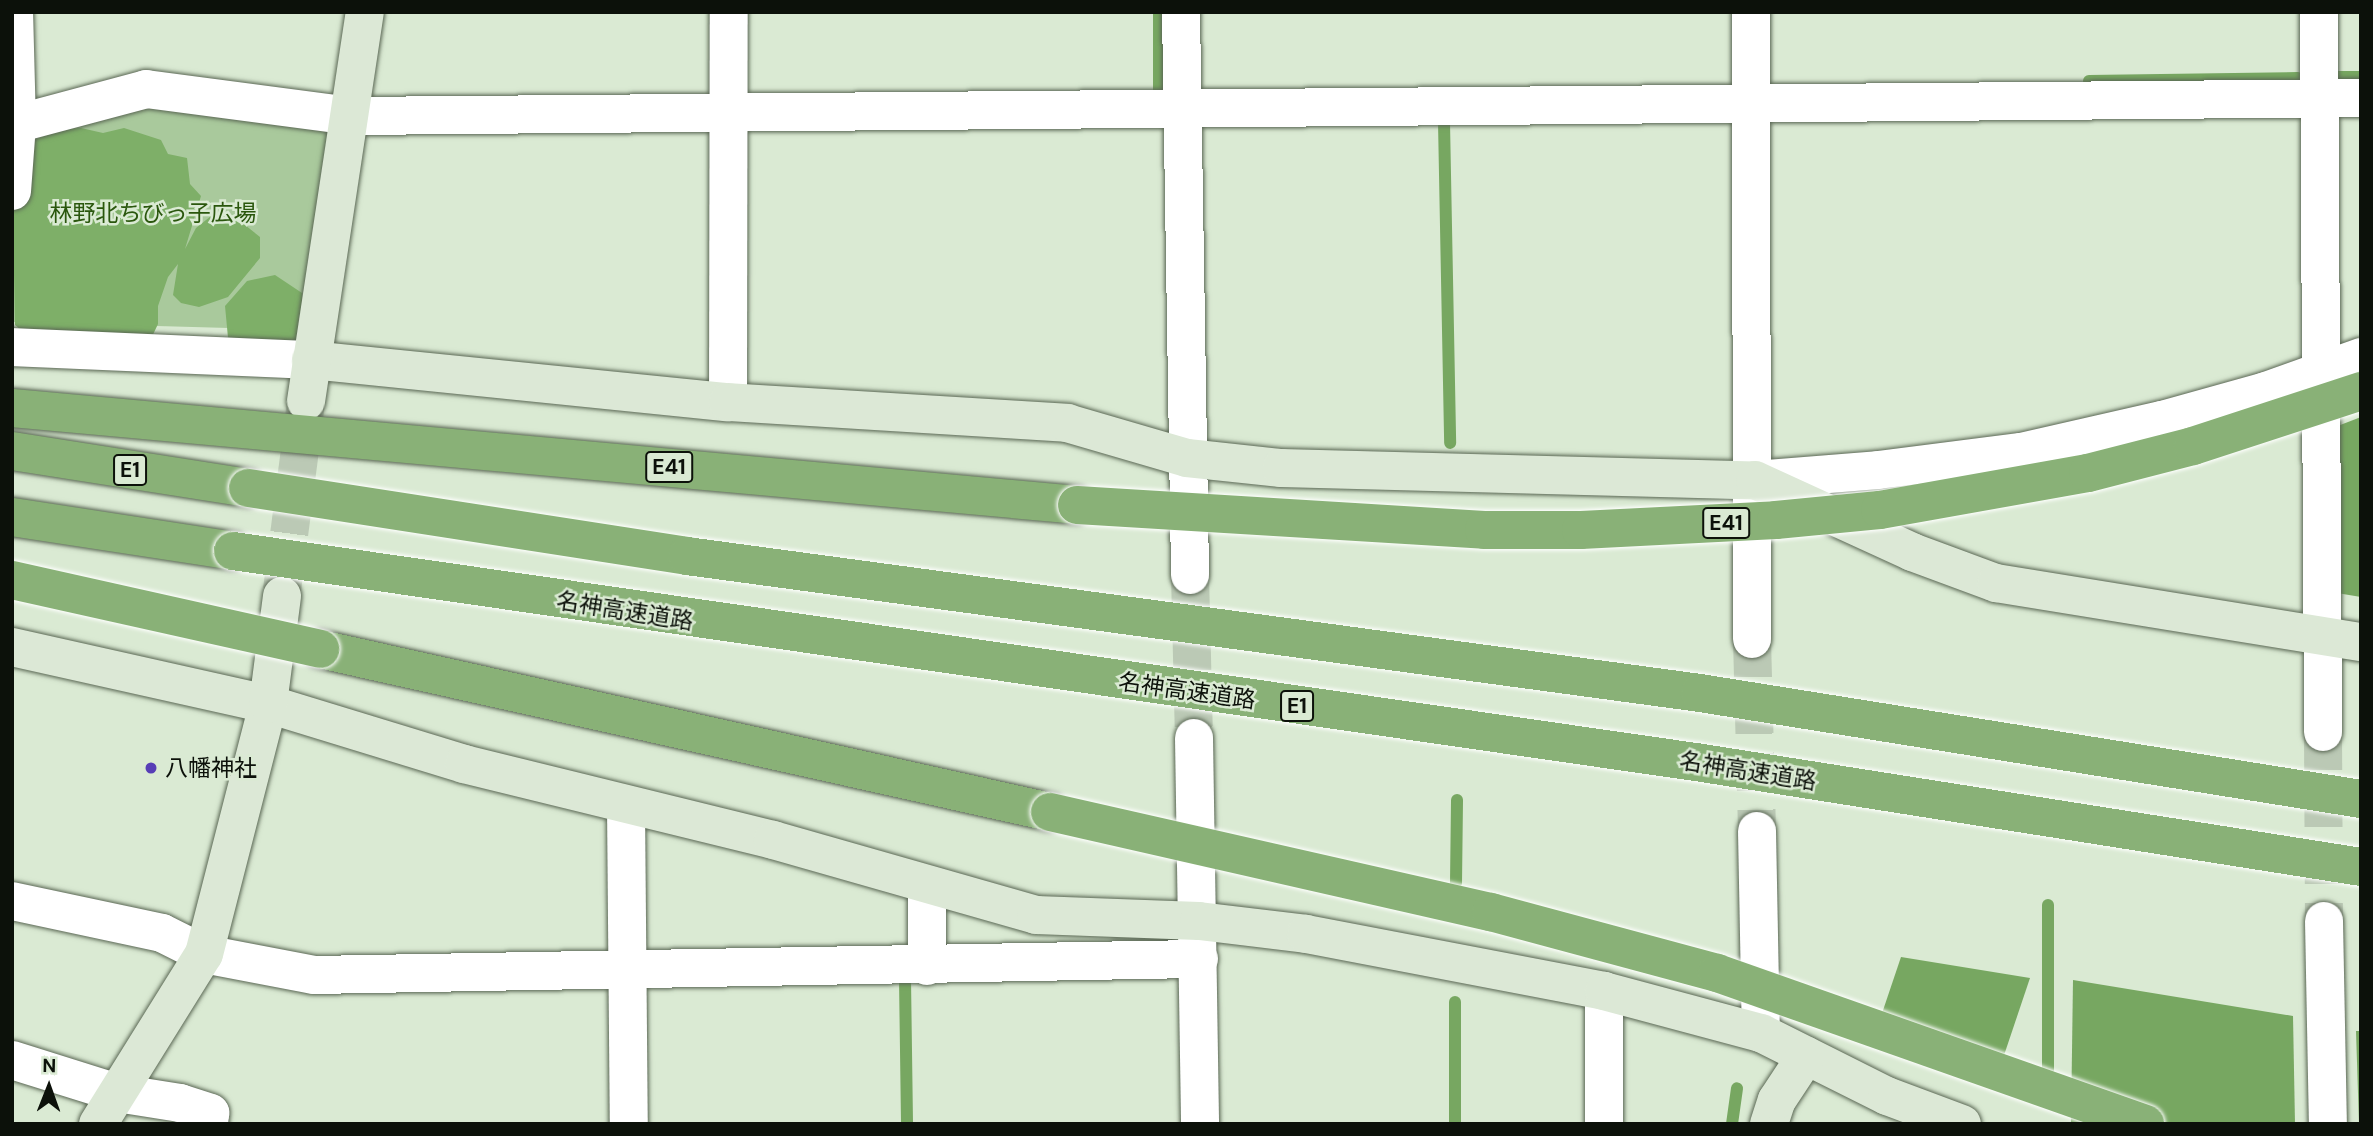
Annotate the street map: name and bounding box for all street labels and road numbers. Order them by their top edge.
road number: E41 [644,449,694,484]
road number: E1 [113,452,148,488]
road number: E41 [1702,505,1750,540]
street label: 名神高速道路 [555,587,695,635]
street label: 名神高速道路 [1117,668,1257,714]
road number: E1 [1280,688,1314,724]
street label: 名神高速道路 [1678,747,1818,795]

